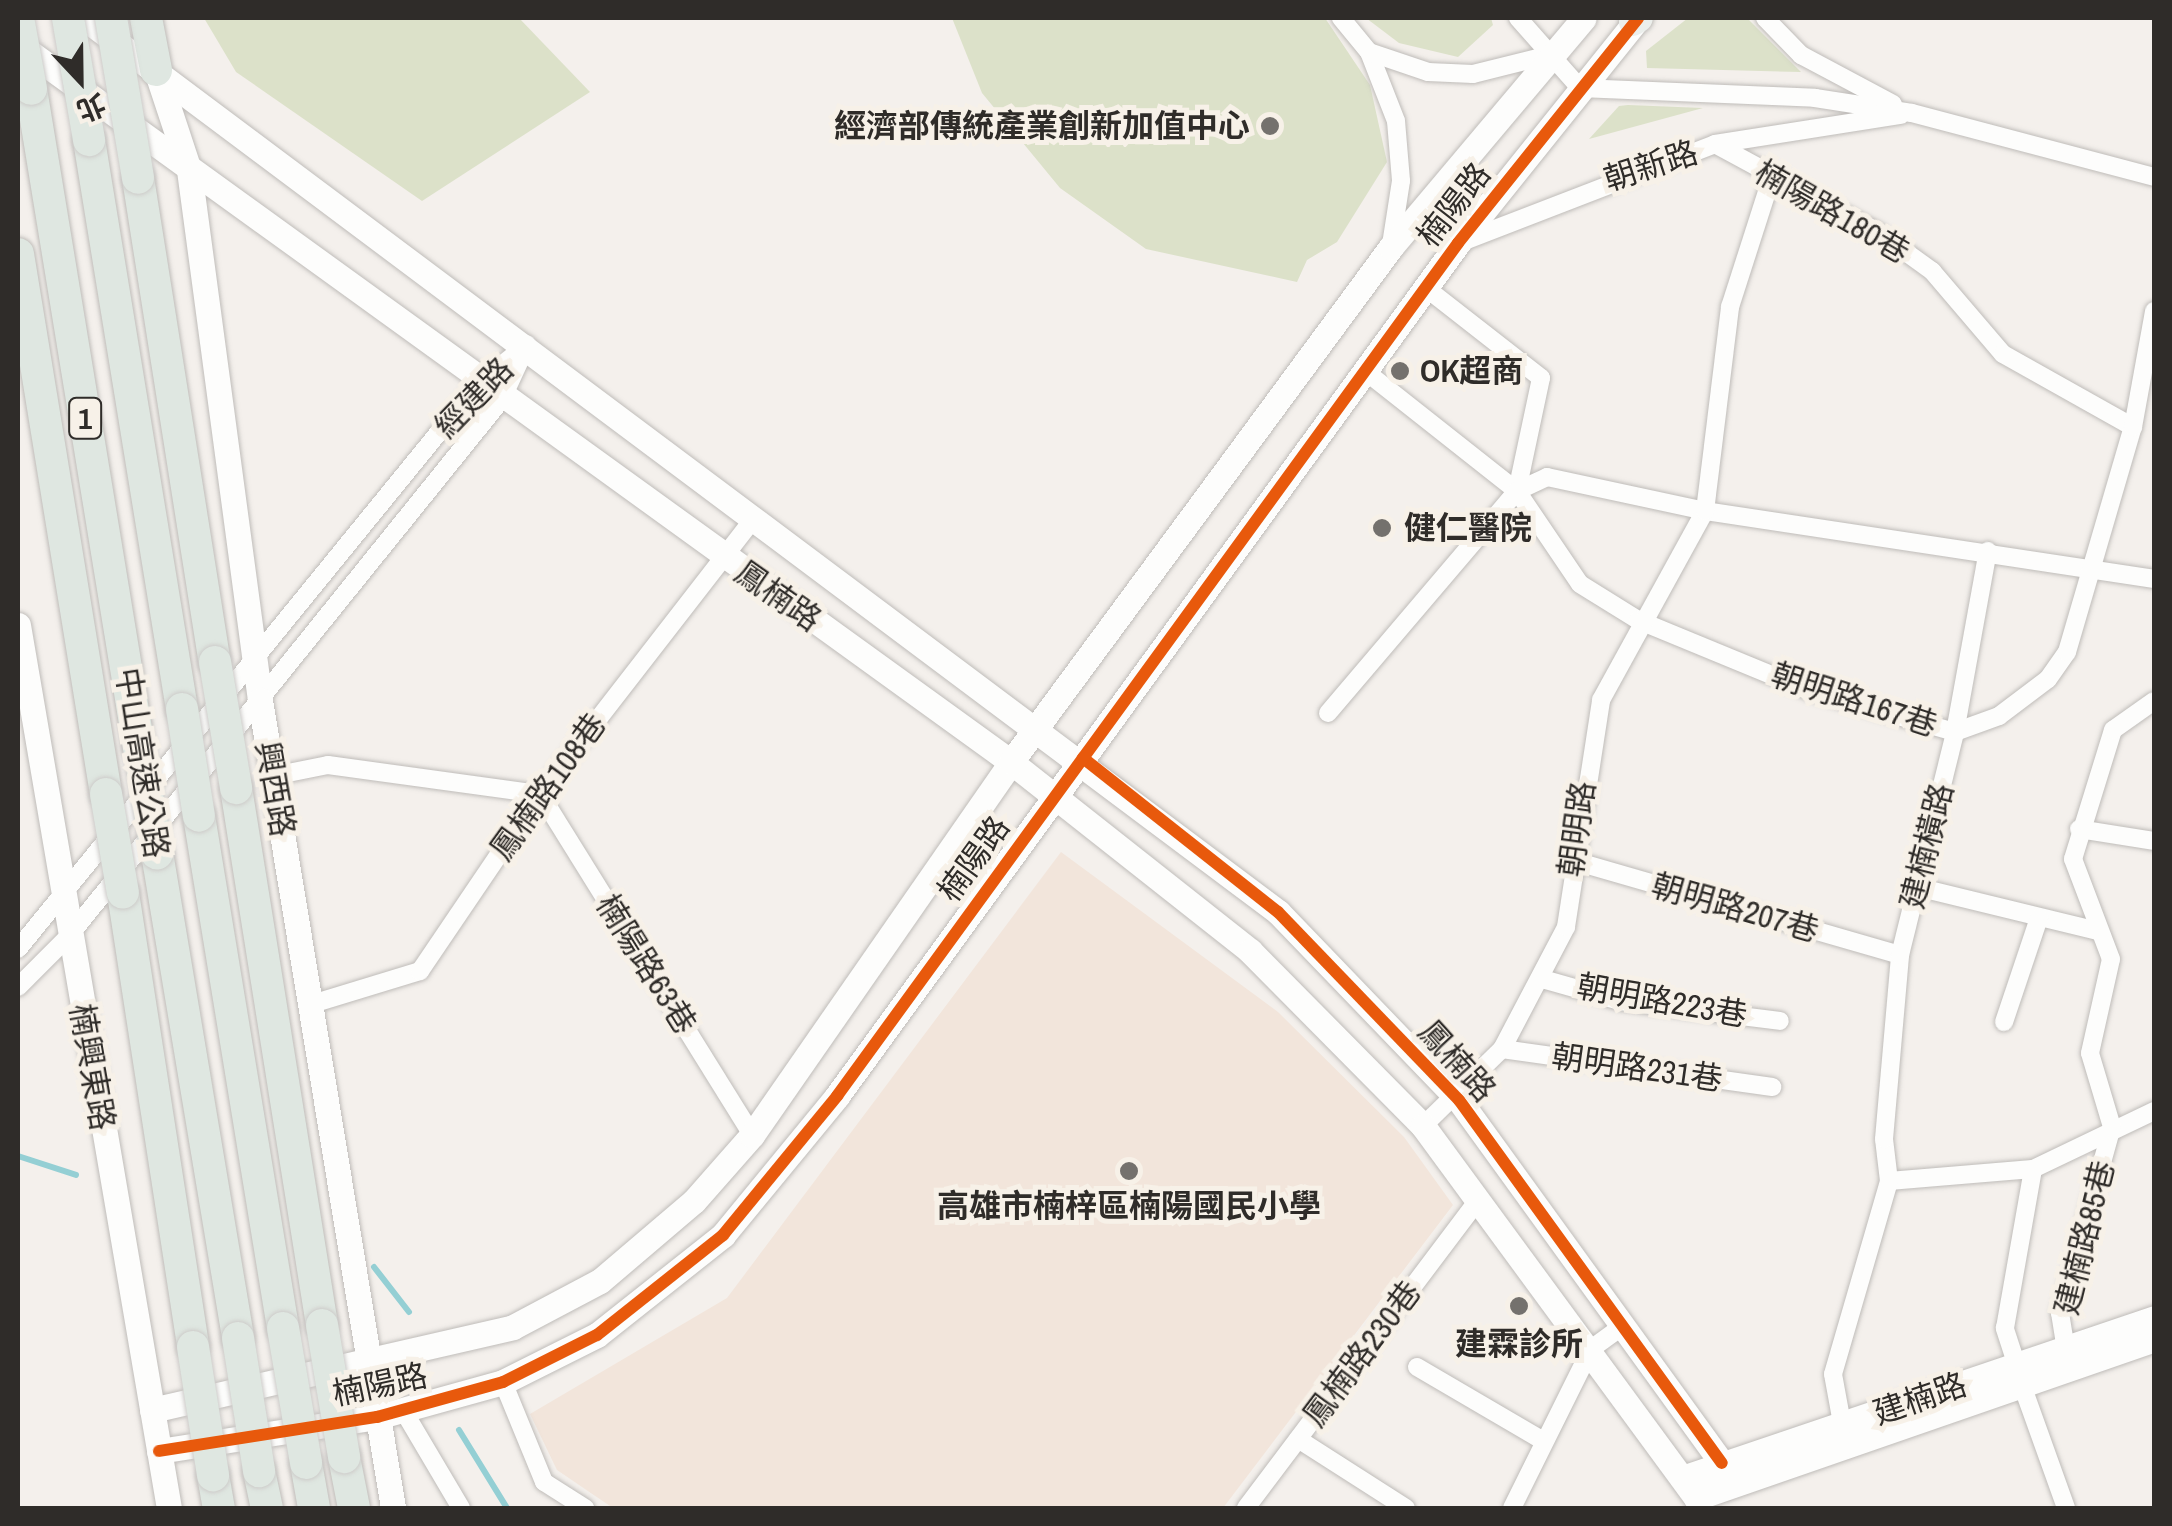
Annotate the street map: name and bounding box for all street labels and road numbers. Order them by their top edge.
street label: 朝新路 [1599,133,1703,199]
street label: 楠陽路180巷 [1748,152,1916,272]
street label: 楠陽路 [1409,155,1499,255]
street label: 經建路 [427,350,521,446]
road number: 1 [68,393,102,443]
street label: 鳳楠路 [728,553,828,639]
street label: 朝明路167巷 [1766,655,1942,745]
street label: 中山高速公路 [108,665,176,861]
street label: 鳳楠路108巷 [482,706,614,868]
street label: 興西路 [248,738,302,840]
street label: 朝明路 [1551,779,1603,879]
street label: 建楠橫路 [1893,779,1961,913]
street label: 楠陽路 [930,809,1018,909]
street label: 朝明路207巷 [1647,866,1823,950]
street label: 楠陽路63巷 [588,887,704,1041]
street label: 朝明路223巷 [1574,967,1750,1035]
street label: 楠興東路 [62,1001,122,1133]
street label: 鳳楠路 [1411,1012,1503,1110]
street label: 朝明路231巷 [1549,1037,1725,1099]
street label: 建楠路85巷 [2047,1157,2123,1319]
street label: 鳳楠路230巷 [1295,1274,1429,1434]
street label: 楠陽路 [329,1356,431,1414]
street label: 建楠路 [1868,1365,1972,1433]

